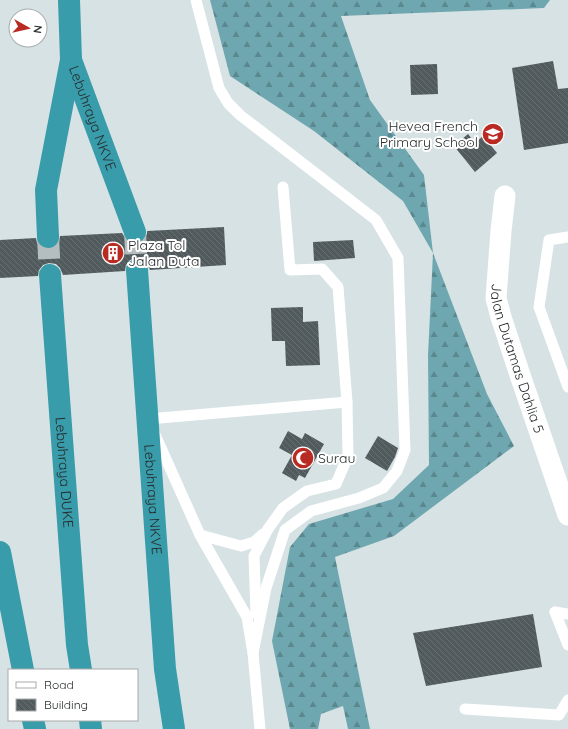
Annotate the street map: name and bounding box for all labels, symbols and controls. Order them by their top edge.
north arrow [8,8,48,48]
text: N [30,24,45,34]
street label: Lebuhraya NKVE [65,63,120,173]
place label: Hevea French Primary School [380,117,478,151]
school or university icon: Hevea French Primary School [480,121,506,147]
place label: Plaza Tol Jalan Duta [128,236,199,270]
building icon: Plaza Tol Jalan Duta [100,240,126,266]
street label: Jalan Dutamas Dahlia 5 [487,283,548,435]
street label: Lebuhraya DUKE [51,416,77,529]
street label: Lebuhraya NKVE [140,444,166,555]
mosque icon: Surau [290,445,316,471]
place label: Surau [318,449,355,467]
legend [8,669,138,721]
text: Road [44,677,74,692]
text: Building [44,697,88,712]

